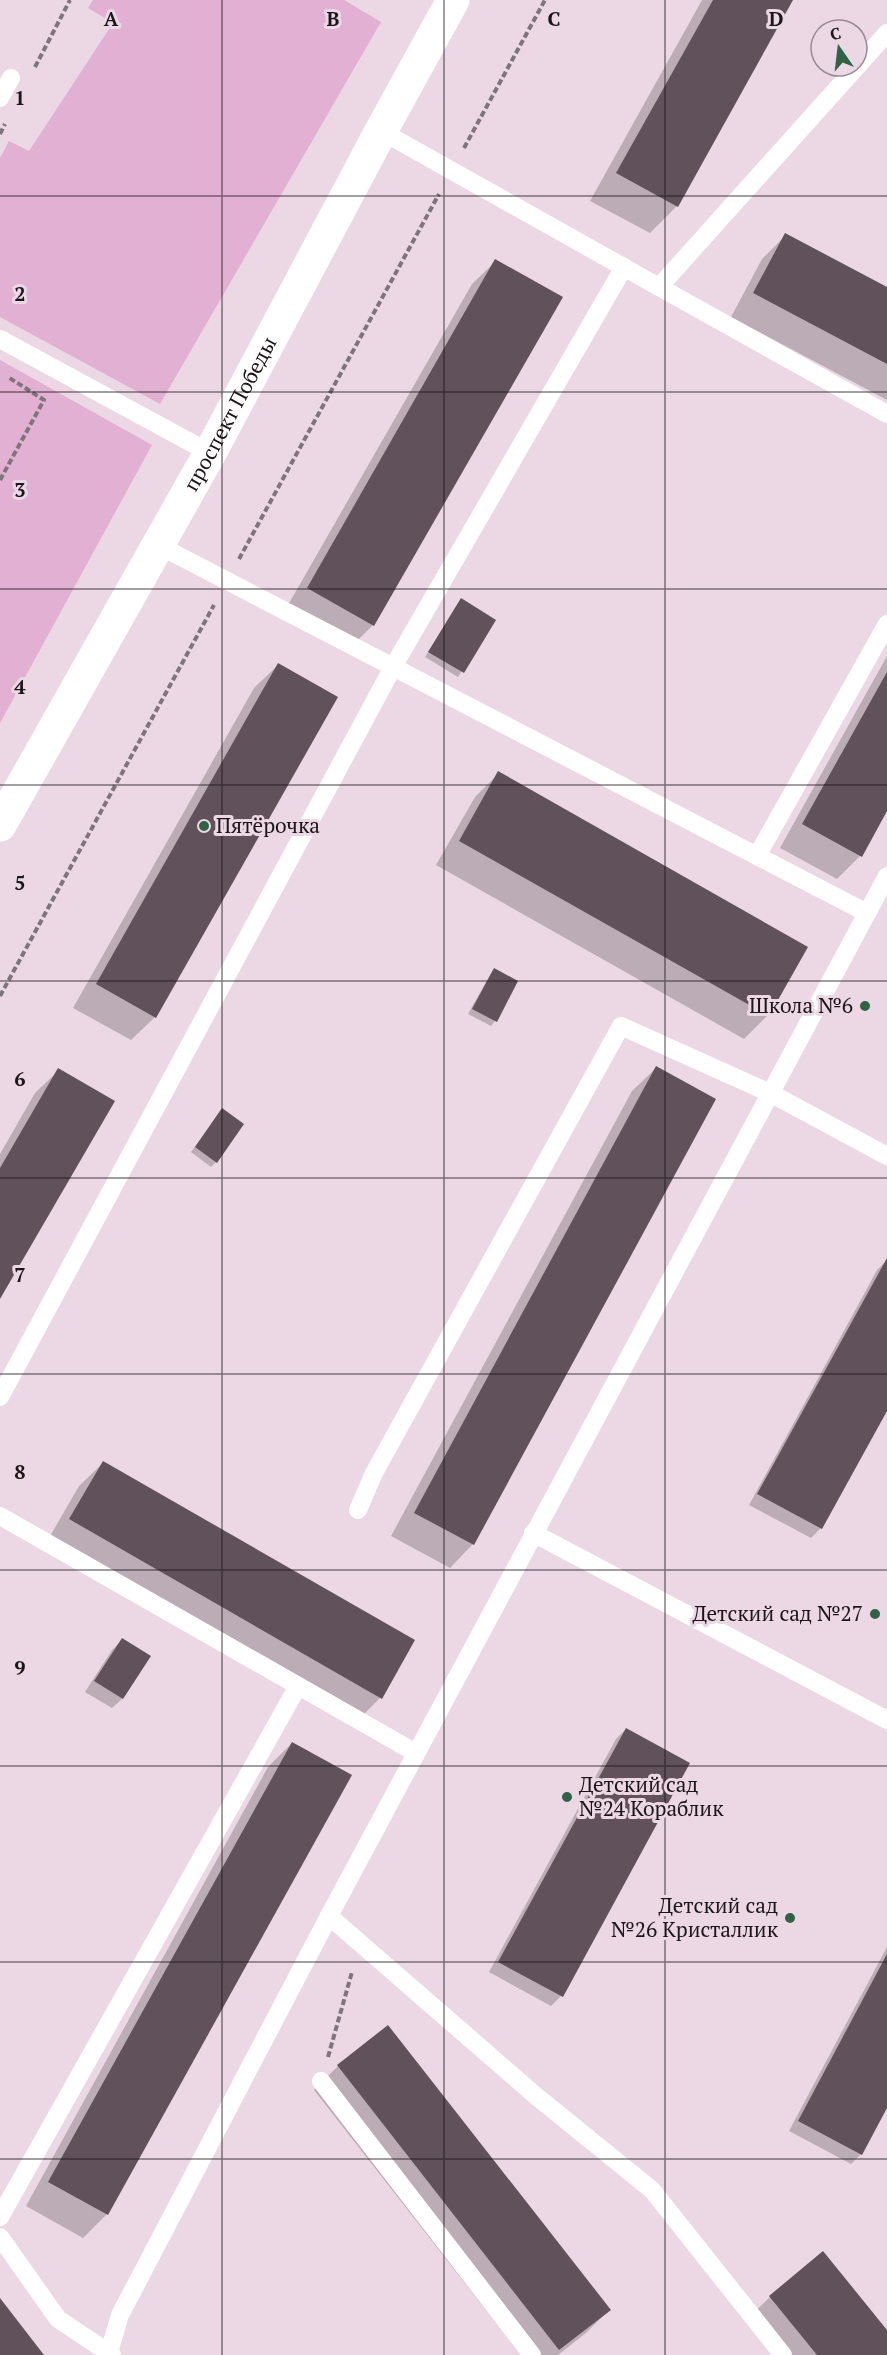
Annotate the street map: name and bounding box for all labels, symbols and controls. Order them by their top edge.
text: A [104,5,119,32]
text: B [327,5,340,32]
text: C [547,5,561,32]
text: D [769,5,783,32]
north arrow [809,18,869,78]
text: С [828,22,843,45]
text: 1 [14,84,26,111]
text: 2 [14,280,26,307]
street label: проспект Победы [176,331,282,496]
text: 3 [14,476,26,503]
text: 4 [14,673,26,700]
place label: Пятёрочка [216,811,320,839]
marker: Пятёрочка [197,819,211,833]
text: 5 [14,869,26,896]
place label: Школа №6 [749,991,853,1019]
marker: Школа №6 [858,999,872,1013]
text: 6 [14,1065,26,1092]
text: 7 [14,1261,26,1288]
text: 8 [14,1458,26,1485]
place label: Детский сад №27 [692,1599,863,1627]
marker: Детский сад №27 [868,1607,882,1621]
text: 9 [14,1654,26,1681]
place label: Детский сад №24 Кораблик [579,1770,724,1822]
marker: Детский сад №24 Кораблик [560,1790,574,1804]
place label: Детский сад №26 Кристаллик [611,1891,779,1943]
marker: Детский сад №26 Кристаллик [783,1911,797,1925]

